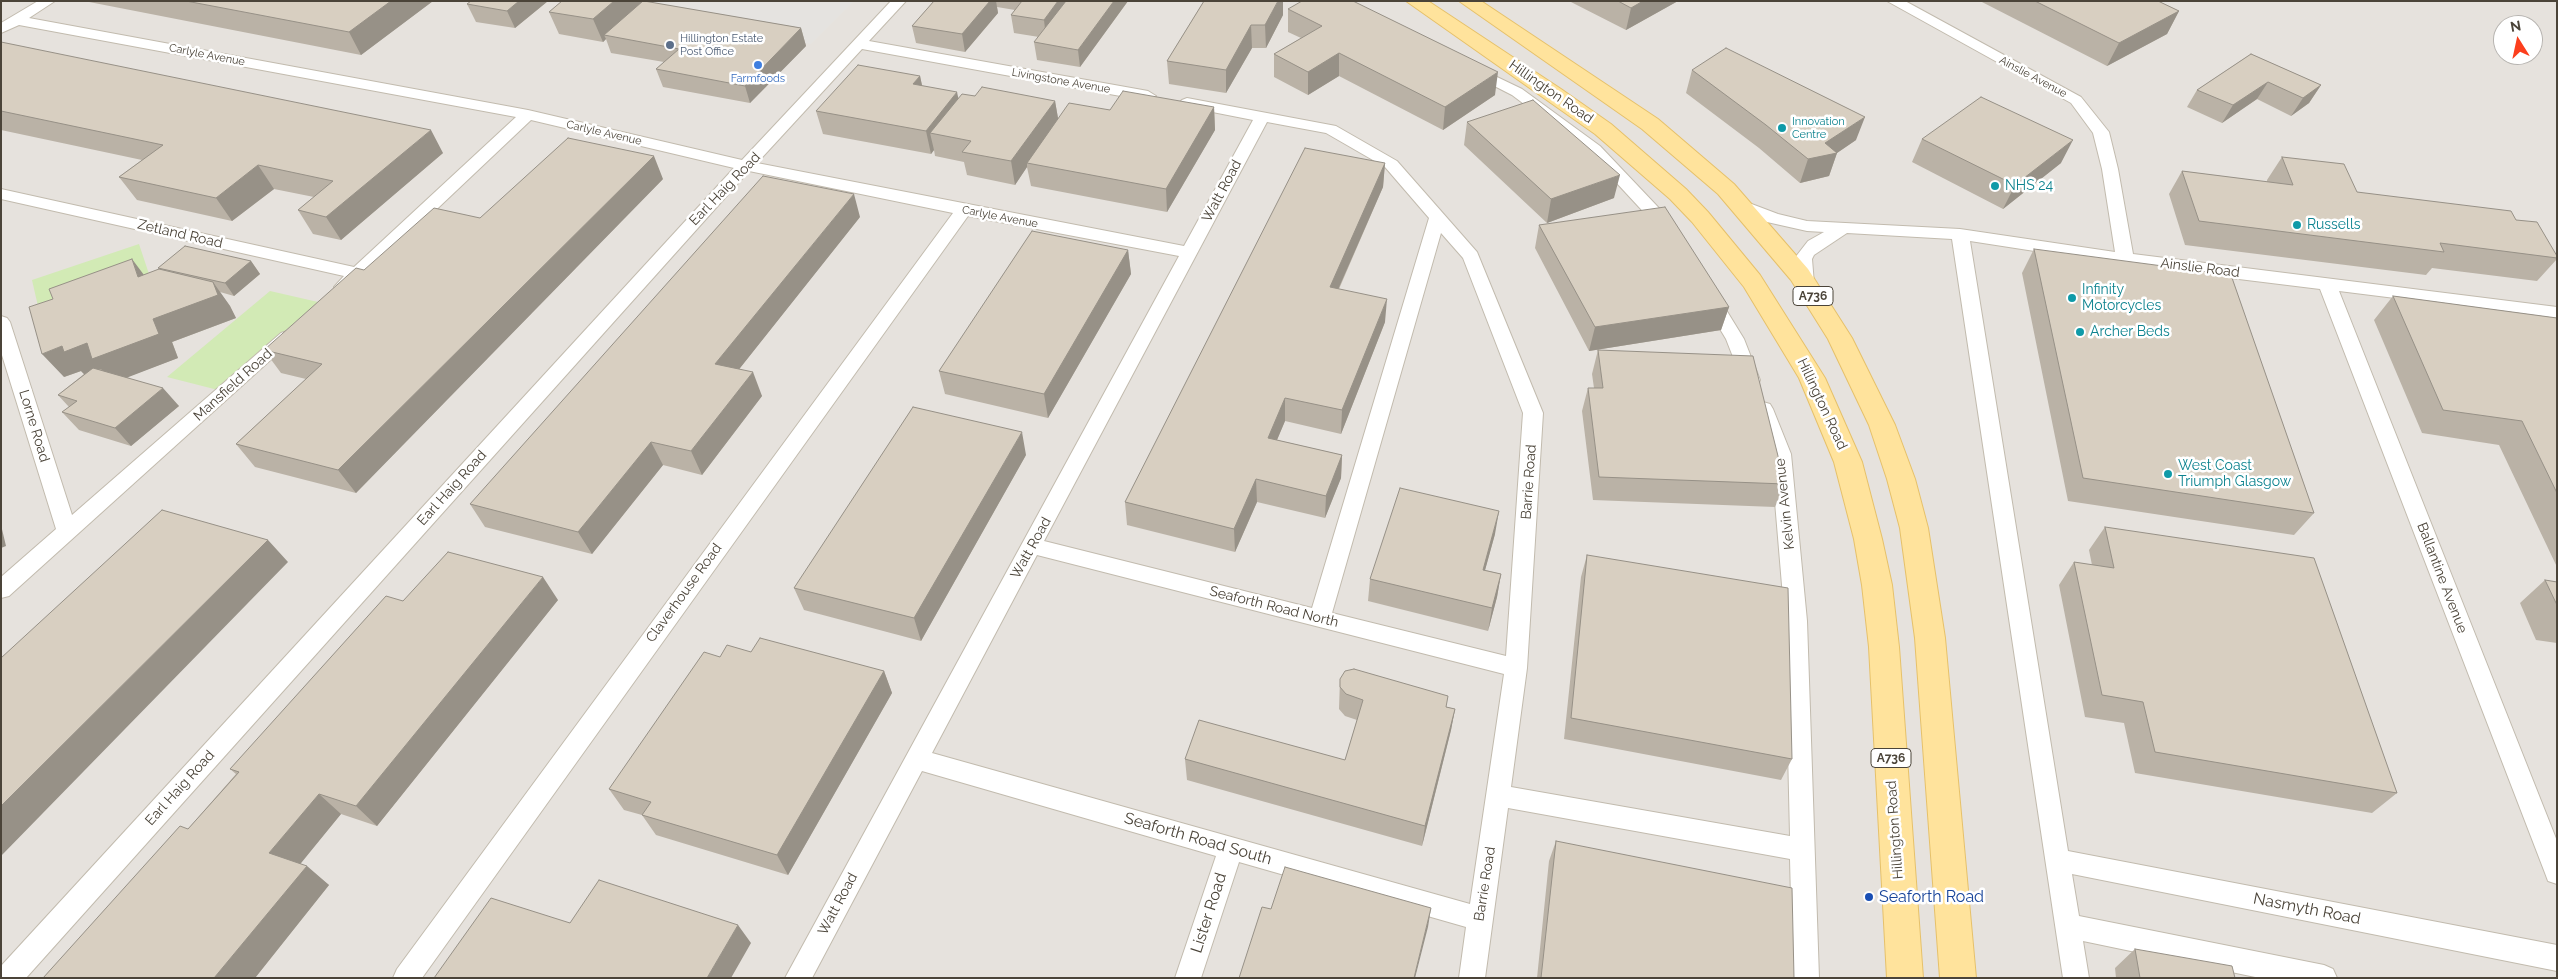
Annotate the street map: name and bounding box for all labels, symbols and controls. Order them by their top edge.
north arrow [2493,15,2543,65]
text: N [2509,17,2522,35]
place label: Hillington Estate Post Office [680,32,763,58]
marker: Hillington Estate Post Office [664,39,676,51]
street label: Carlyle Avenue [168,41,246,69]
street label: Ainslie Avenue [1997,54,2069,100]
street label: Hillington Road [1506,57,1596,127]
marker: Farmfoods [752,59,764,71]
street label: Livingstone Avenue [1011,66,1111,96]
place label: Farmfoods [731,72,785,86]
place label: Innovation Centre [1792,115,1845,141]
street label: Carlyle Avenue [565,118,643,148]
marker: Innovation Centre [1776,122,1788,134]
street label: Earl Haig Road [686,149,764,229]
street label: Watt Road [1199,157,1245,225]
place label: NHS 24 [2005,178,2053,194]
marker: NHS 24 [1989,180,2001,192]
street label: Carlyle Avenue [961,203,1039,231]
street label: Zetland Road [136,216,224,252]
place label: Russells [2307,217,2360,233]
marker: Russells [2291,219,2303,231]
street label: Ainslie Road [2159,255,2241,281]
place label: Infinity Motorcycles [2082,282,2161,314]
road number: A736 [1793,286,1833,306]
marker: Infinity Motorcycles [2066,292,2078,304]
place label: Archer Beds [2090,324,2170,340]
marker: Archer Beds [2074,326,2086,338]
street label: Mansfield Road [190,345,276,425]
street label: Hillington Road [1793,356,1851,452]
street label: Lorne Road [15,388,53,464]
street label: Barrie Road [1518,444,1540,520]
street label: Earl Haig Road [414,447,490,529]
street label: Kelvin Avenue [1772,458,1798,550]
place label: West Coast Triumph Glasgow [2178,458,2291,491]
marker: West Coast Triumph Glasgow [2162,468,2174,480]
street label: Watt Road [1007,514,1055,582]
street label: Ballantine Avenue [2413,520,2471,636]
street label: Claverhouse Road [642,540,726,646]
street label: Seaforth Road North [1208,583,1340,631]
street label: Earl Haig Road [142,747,218,829]
road number: A736 [1871,748,1911,768]
street label: Hillington Road [1883,780,1907,880]
street label: Seaforth Road South [1122,809,1274,869]
street label: Barrie Road [1471,846,1499,922]
street label: Watt Road [815,870,861,938]
street label: Lister Road [1187,870,1231,956]
place label: Seaforth Road [1879,887,1984,907]
street label: Nasmyth Road [2252,889,2362,929]
marker: Seaforth Road [1863,891,1875,903]

